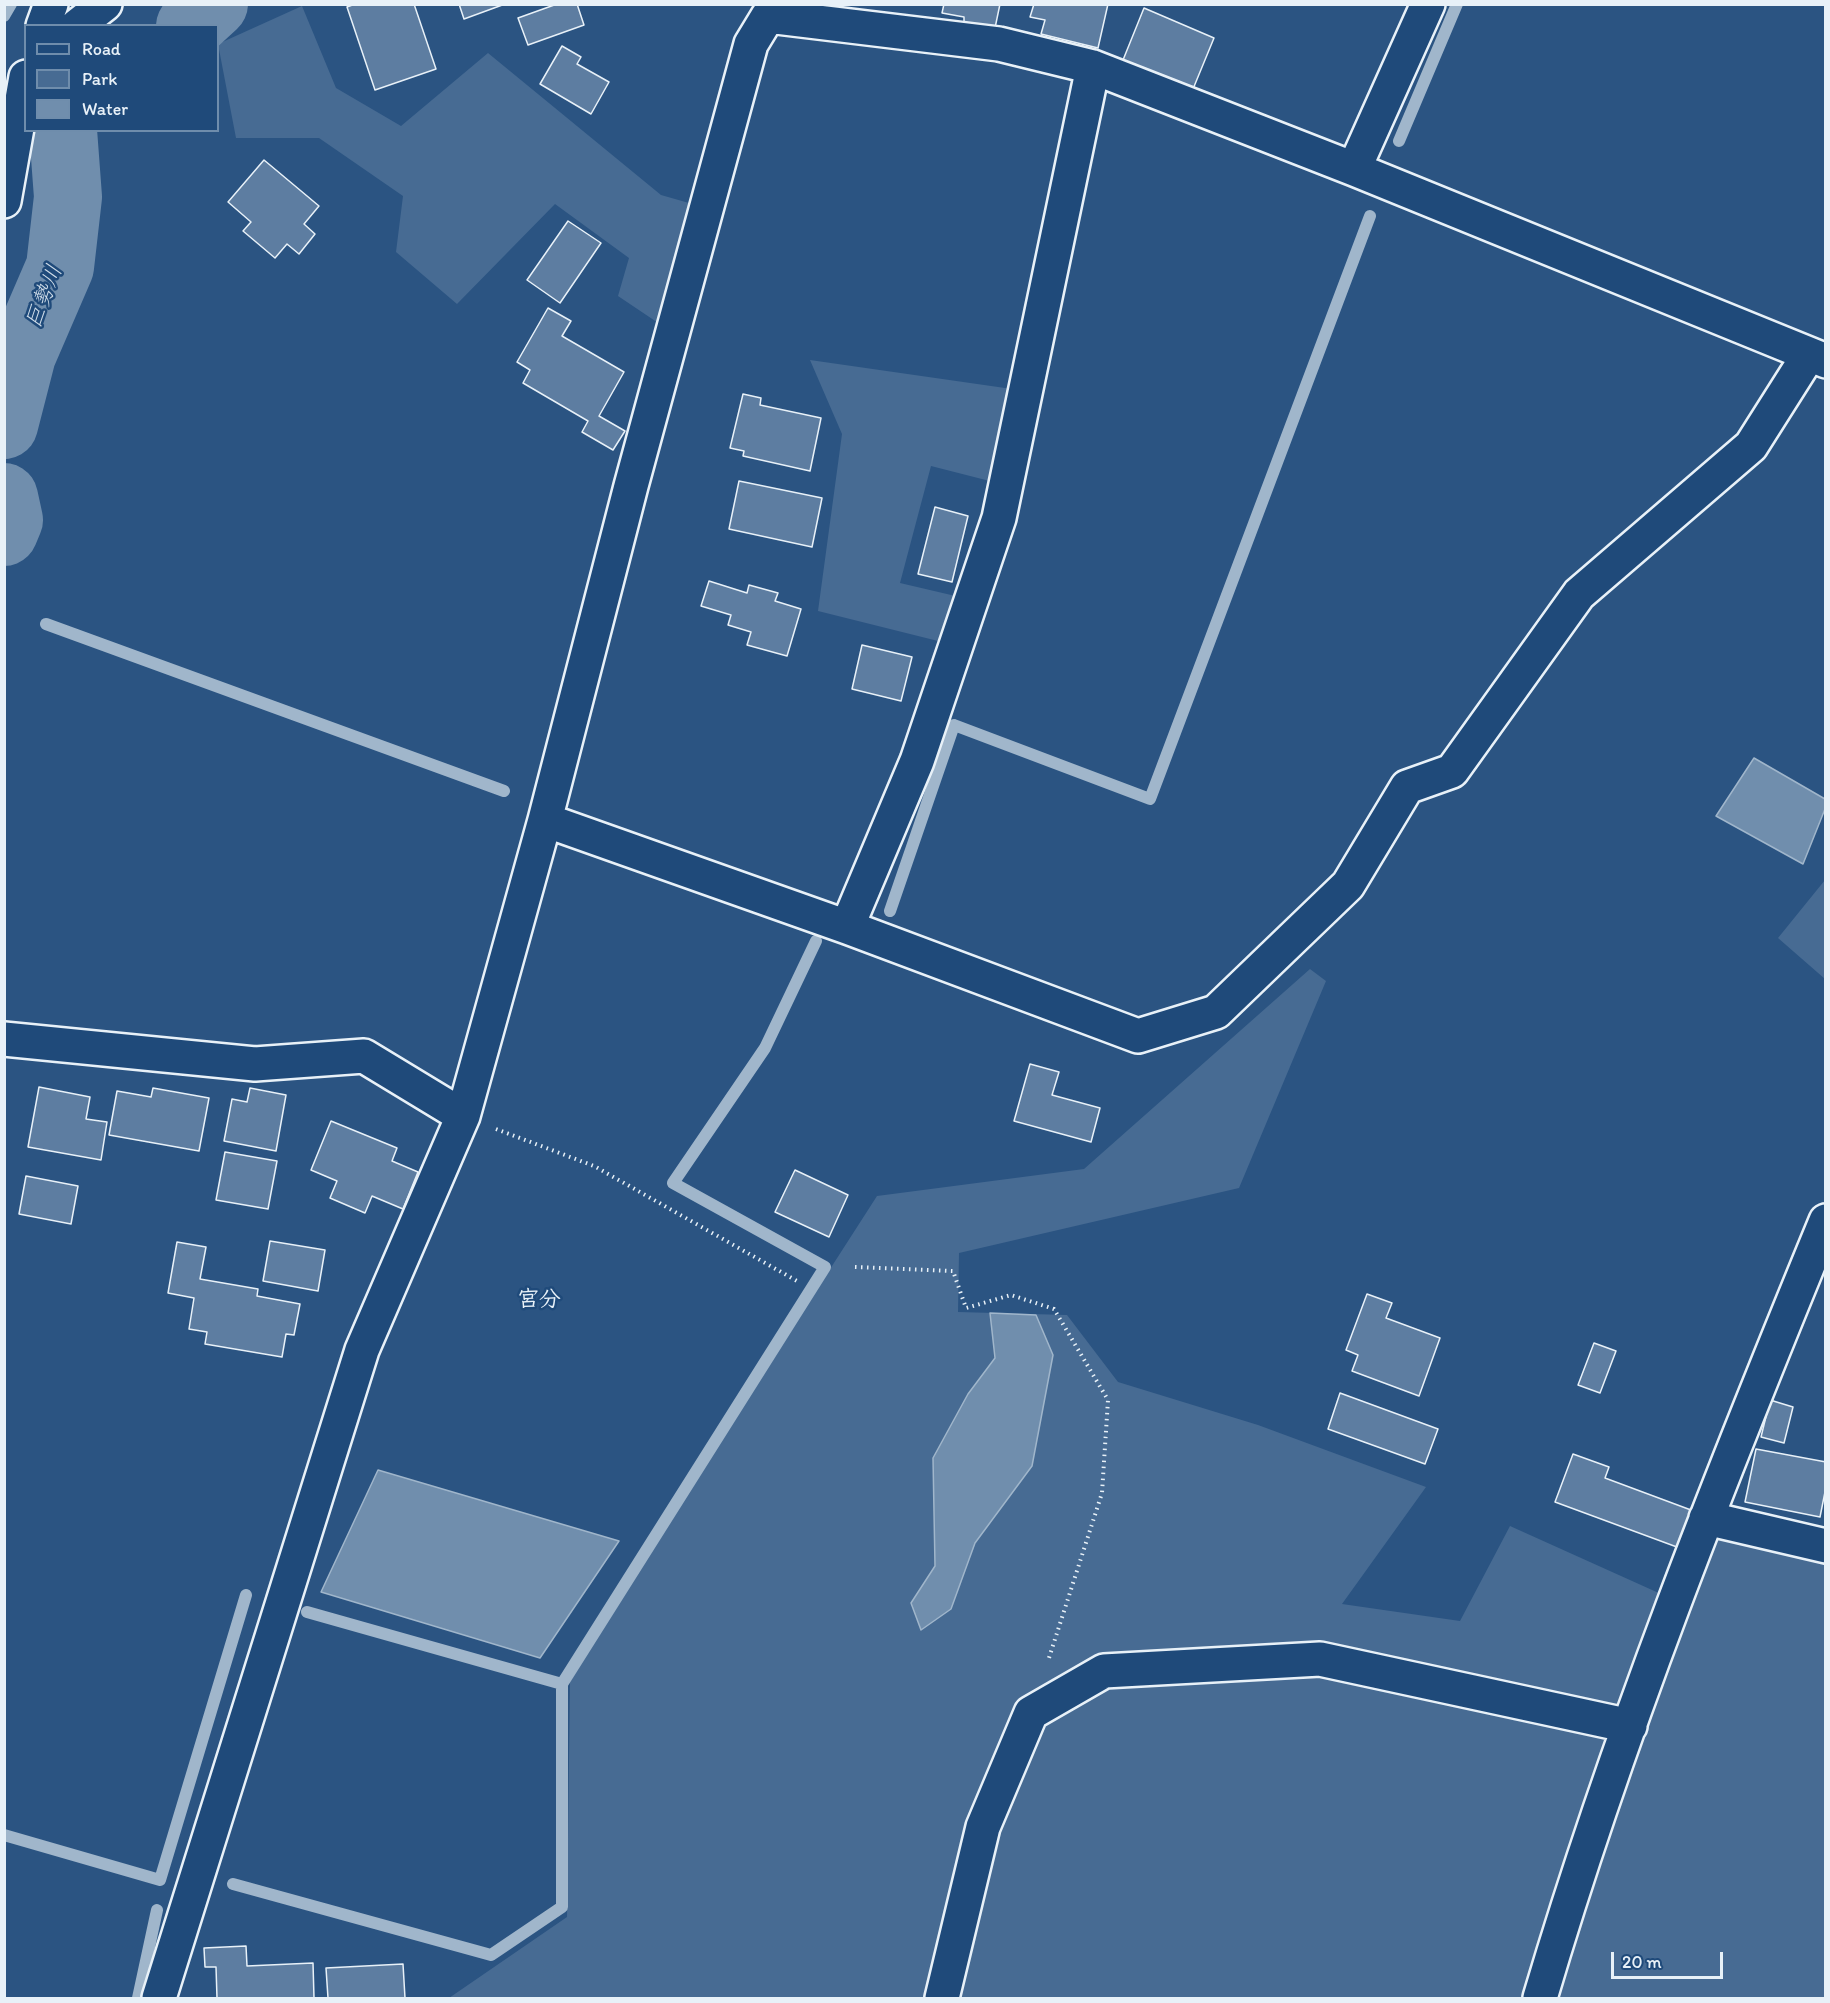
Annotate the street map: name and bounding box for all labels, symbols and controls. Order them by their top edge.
legend [24,24,219,132]
text: Road [82,38,121,60]
text: Park [82,68,117,90]
text: Water [82,98,128,120]
water label: 巨勢川 [21,261,69,333]
district label: 宮分 [517,1287,561,1313]
scale bar [1614,1940,1726,1978]
text: 20 m [1622,1951,1662,1973]

